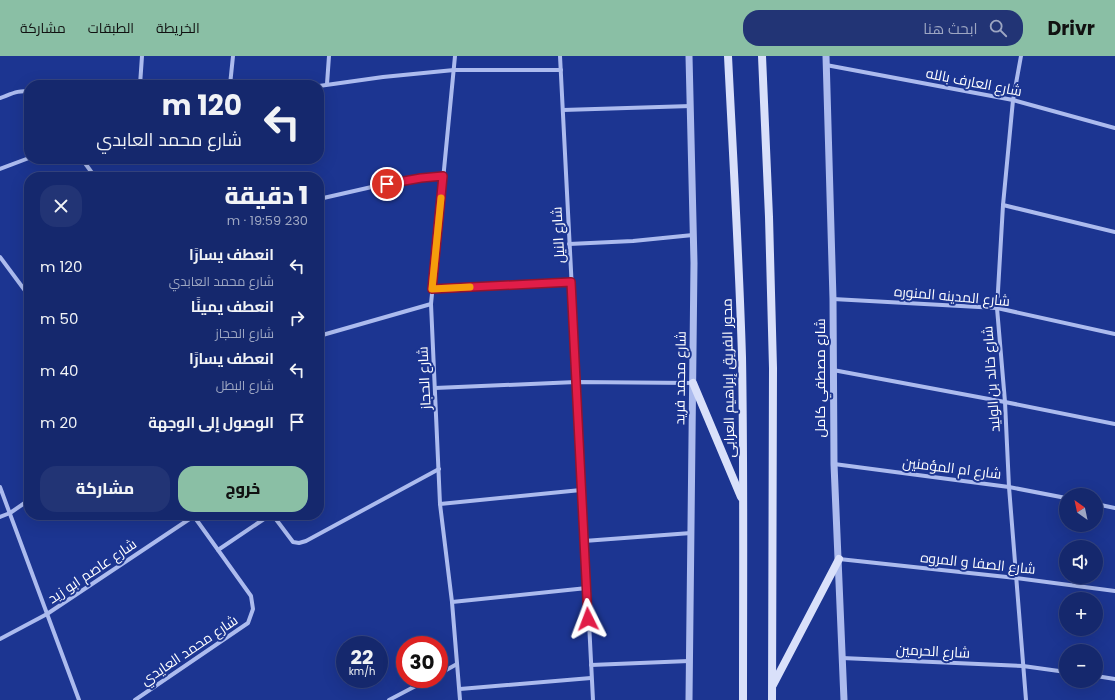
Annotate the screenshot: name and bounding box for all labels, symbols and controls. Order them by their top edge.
search box [743,10,1023,46]
text: Drivr [1047,15,1095,42]
icon: search [987,17,1009,39]
text: مشاركة [20,18,66,38]
text: الطبقات [88,18,134,38]
text: الخريطة [156,18,200,38]
text: ابحث هنا [923,18,977,39]
street label: شارع العارف بالله [924,63,1024,101]
text: 120 m [162,86,242,125]
icon: left [256,96,308,148]
text: شارع محمد العابدي [96,127,242,152]
pin [370,167,404,201]
icon: arrive [376,173,398,195]
text: 1 دقيقة [224,179,308,212]
button: close [40,185,82,227]
street label: شارع النيل [547,206,569,264]
text: 230 m · 19:59 [227,211,308,230]
text: انعطف يسارًا [189,244,274,265]
icon: left [286,255,308,277]
text: 120 m [40,256,82,277]
text: شارع محمد العابدي [169,272,274,291]
street label: شارع المدينه المنوره [893,281,1011,311]
text: انعطف يمينًا [191,296,274,317]
street label: محور الفريق إبراهيم العرابى [717,298,739,458]
icon: right [286,307,308,329]
text: 50 m [40,308,78,329]
street label: شارع مصطفي كامل [810,319,832,438]
text: شارع الحجاز [215,324,274,343]
street label: شارع خالد بن الوليد [977,325,1005,433]
street label: شارع محمد فريد [669,331,691,425]
street label: شارع الحجاز [412,346,436,411]
text: انعطف يسارًا [189,348,274,369]
icon: left [286,359,308,381]
text: 40 m [40,360,78,381]
text: شارع البطل [216,376,274,395]
icon: arrive [286,411,308,433]
text: 20 m [40,412,78,433]
text: الوصول إلى الوجهة [148,412,274,433]
street label: شارع ام المؤمنين [902,452,1002,484]
button: مشاركة [40,466,170,512]
button: خروج [178,466,308,512]
north arrow [1059,488,1103,532]
map controls [1059,488,1103,688]
street label: شارع عاصم ابو زيد [44,534,140,608]
button: sound [1059,540,1103,584]
street label: شارع الصفا و المروه [919,547,1037,579]
button: + [1059,592,1103,636]
position arrow [567,598,609,640]
street label: شارع محمد العايدي [136,610,243,692]
speed limit sign: 30 [396,636,448,688]
street label: شارع الحرمين [896,639,970,663]
text: 22 [351,643,373,671]
button: − [1059,644,1103,688]
text: km/h [349,664,375,679]

